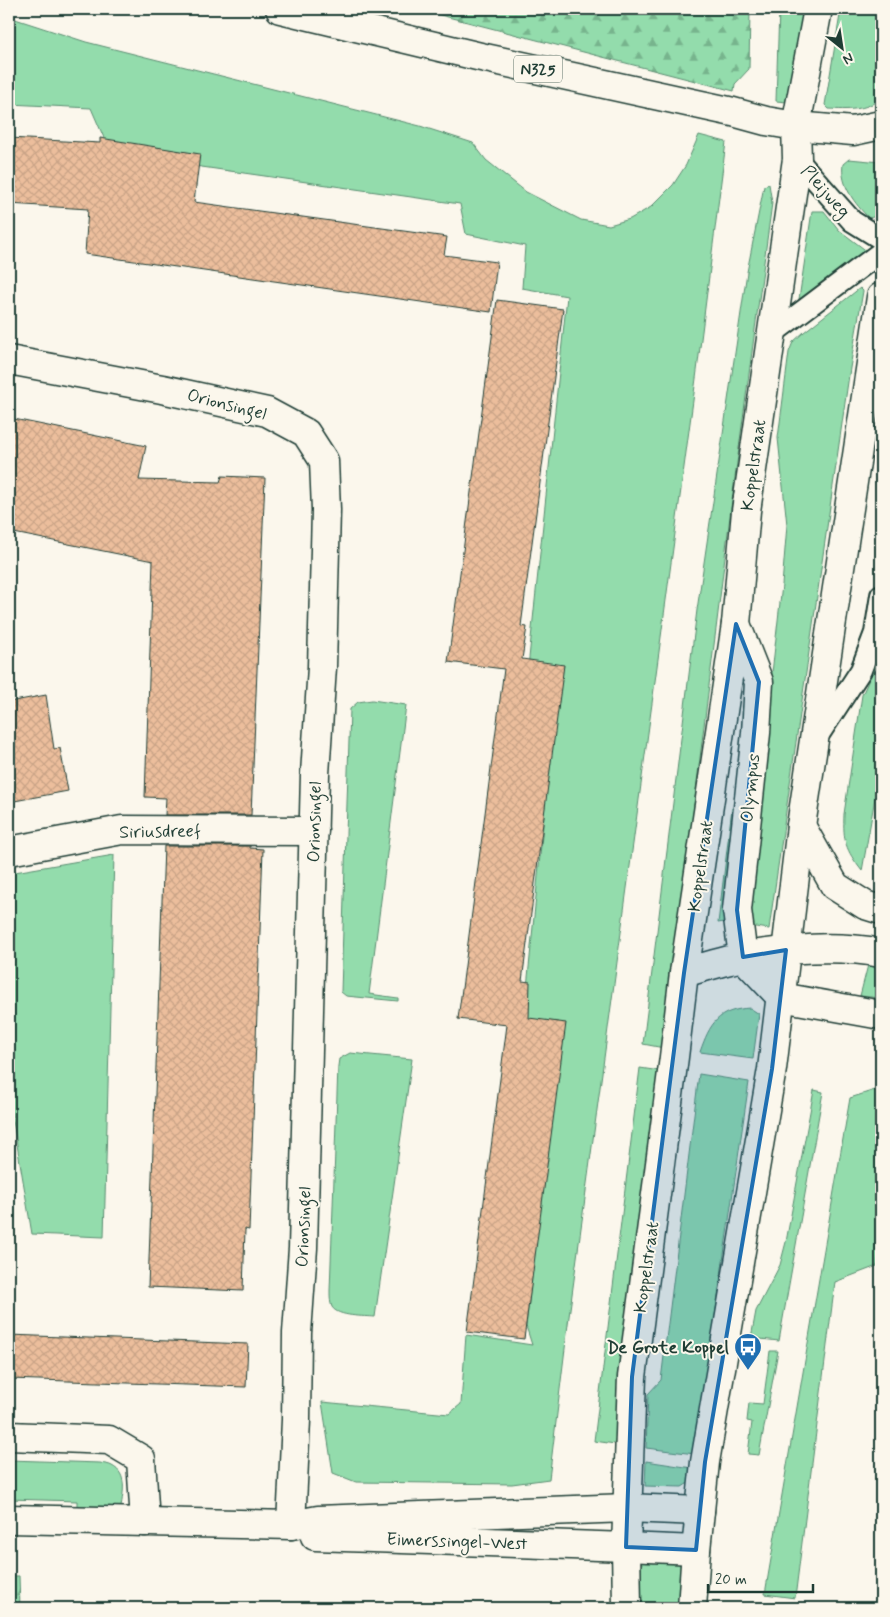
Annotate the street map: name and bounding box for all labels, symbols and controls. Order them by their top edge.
north arrow [818,22,868,72]
text: N [839,48,857,69]
road number: N325 [514,56,562,82]
street label: Pleijweg [794,160,855,224]
street label: Orionsingel [184,384,269,428]
street label: Koppelstraat [736,418,772,512]
street label: Olympus [735,753,767,824]
street label: Orionsingel [302,781,330,863]
street label: Siriusdreef [119,819,201,845]
street label: Koppelstraat [683,819,719,913]
street label: Orionsingel [291,1186,319,1268]
street label: Koppelstraat [629,1220,665,1314]
bus stop icon: De Grote Koppel [733,1332,763,1371]
place label: De Grote Koppel [607,1336,730,1360]
street label: Eimerssingel-West [386,1528,528,1557]
scale bar [708,1562,812,1594]
text: 20 m [715,1570,747,1590]

